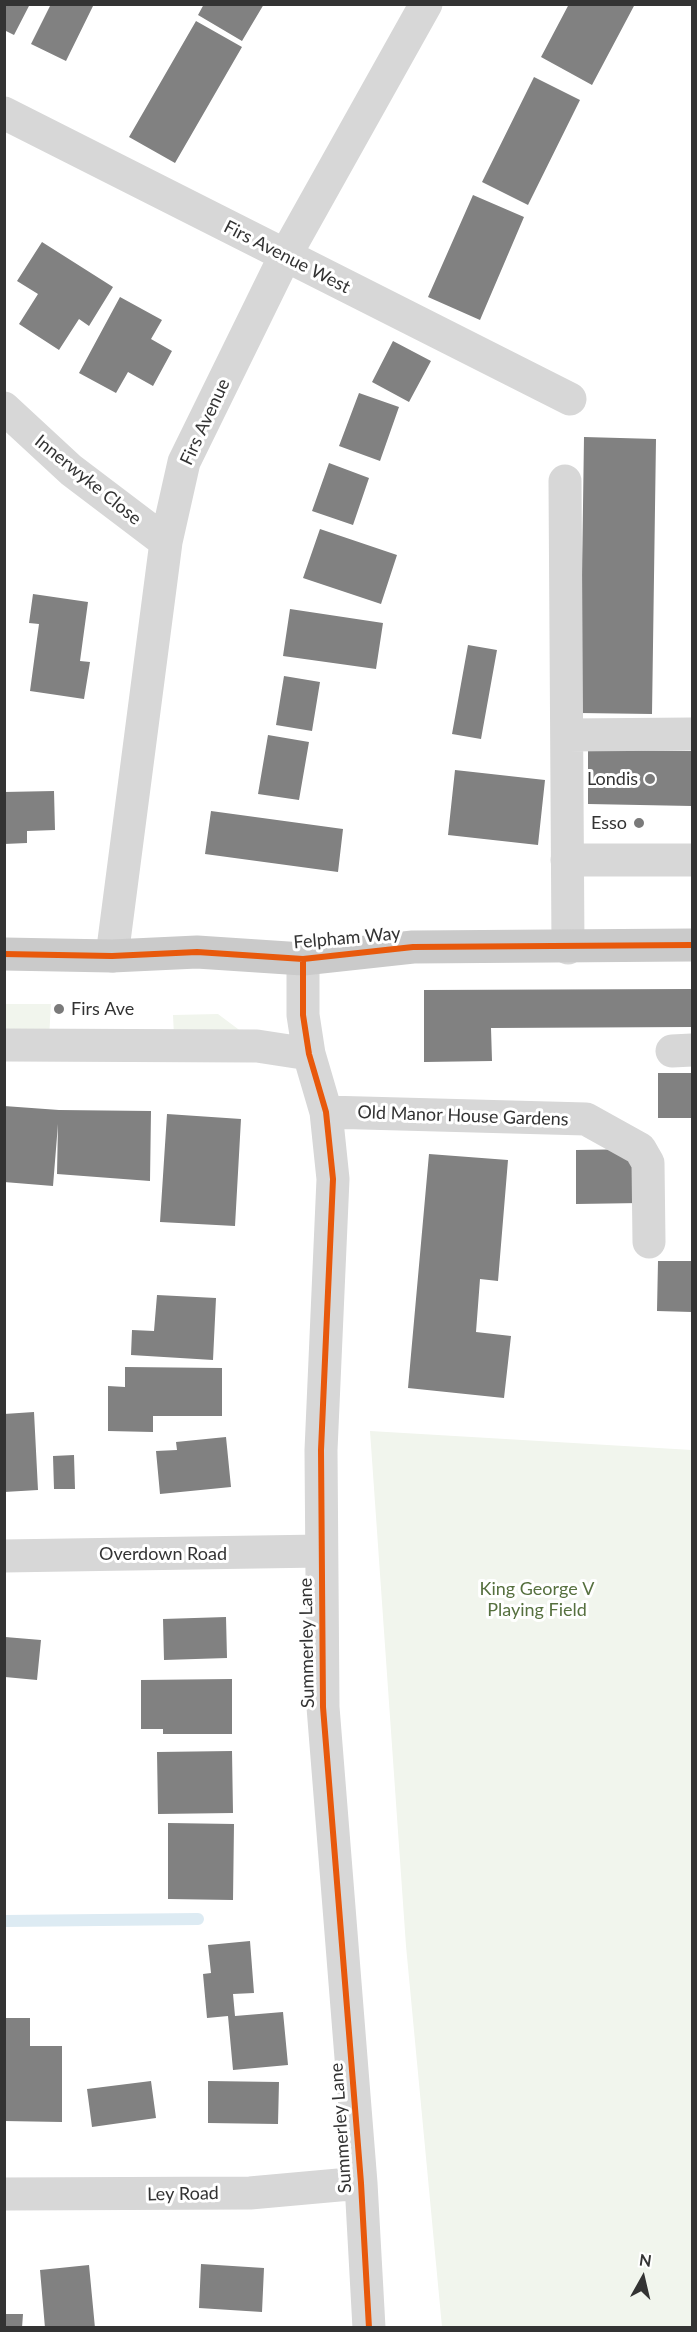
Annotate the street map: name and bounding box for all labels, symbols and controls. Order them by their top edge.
street label: Firs Avenue West [220,216,354,298]
street label: Firs Avenue [176,375,234,469]
street label: Innerwyke Close [30,430,146,530]
place label: Londis [587,768,638,790]
marker: Londis [643,772,657,786]
place label: Esso [591,812,627,834]
marker: Esso [632,816,646,830]
street label: Felpham Way [293,923,401,953]
place label: Firs Ave [71,998,134,1020]
marker: Firs Ave [52,1002,66,1016]
street label: Old Manor House Gardens [357,1102,569,1130]
street label: Overdown Road [99,1543,227,1565]
street label: Summerley Lane [295,1578,319,1708]
park label: King George V Playing Field [480,1578,594,1620]
street label: Summerley Lane [326,2062,356,2194]
street label: Ley Road [147,2183,219,2205]
north arrow [613,2248,673,2308]
text: N [638,2249,653,2270]

